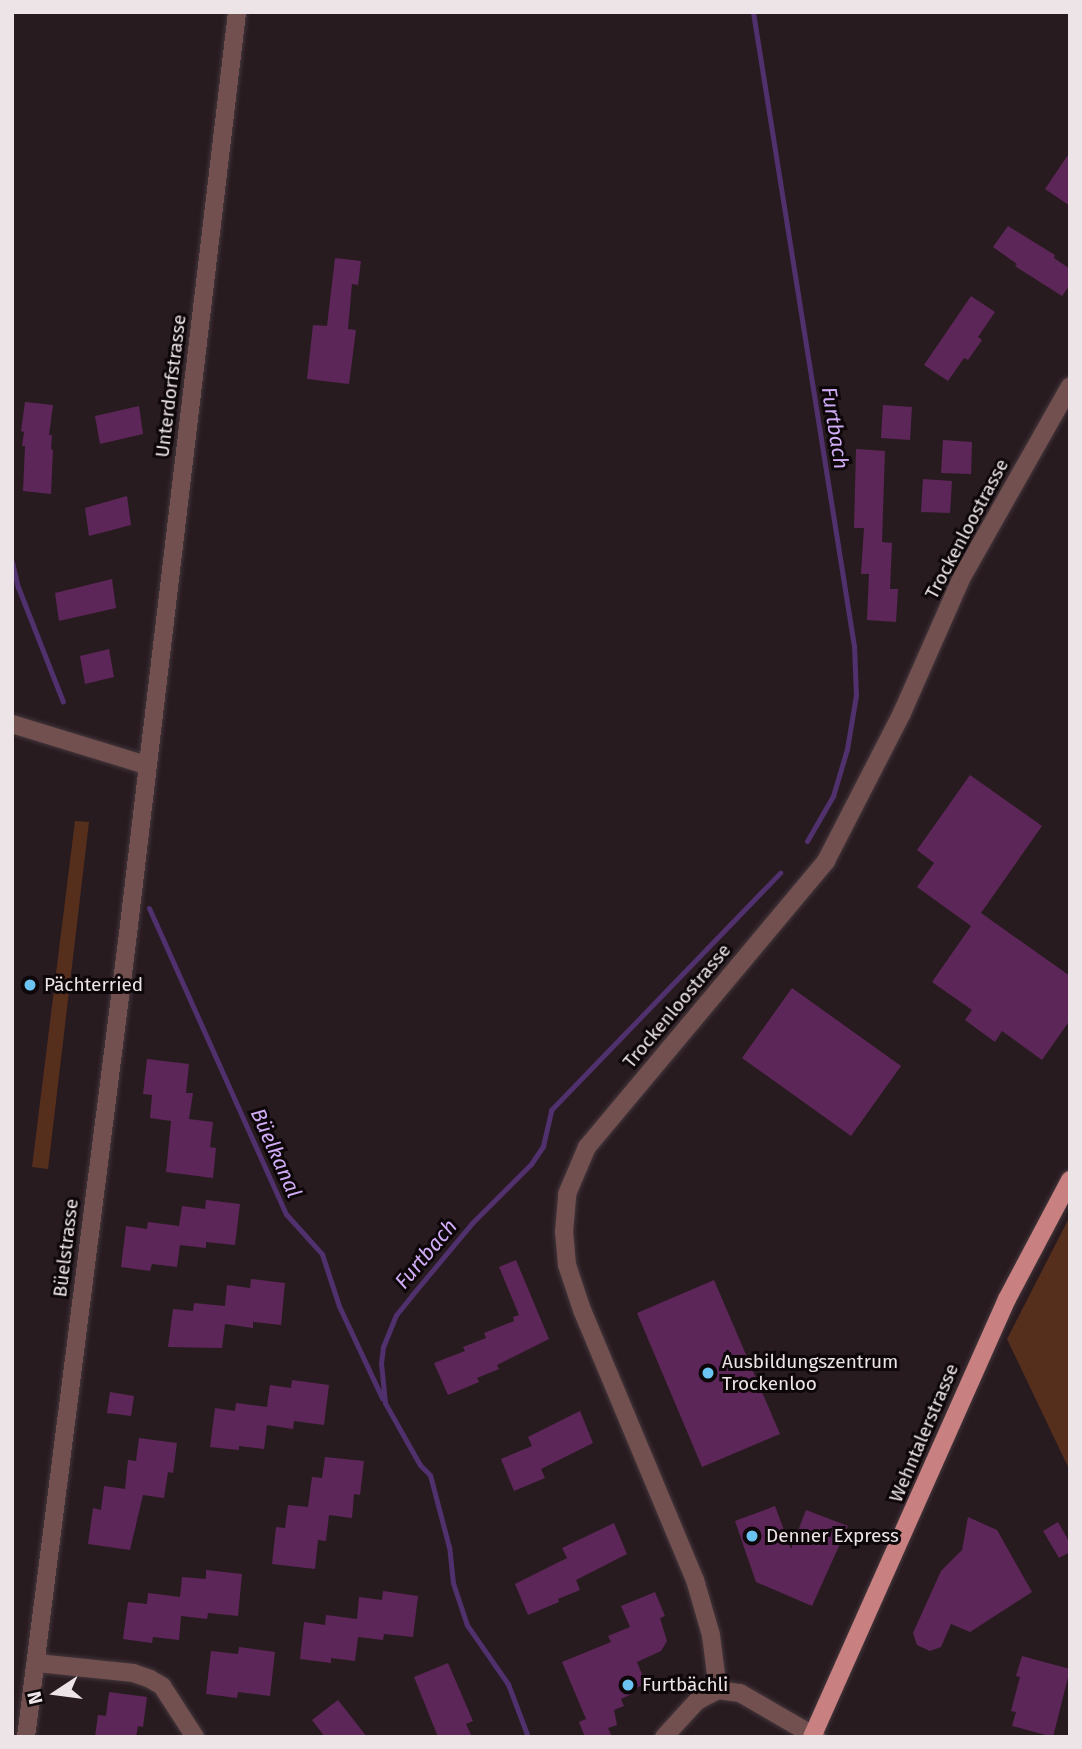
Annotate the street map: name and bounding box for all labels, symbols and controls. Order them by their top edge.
street label: Unterdorfstrasse [151,313,191,459]
water label: Furtbach [816,385,854,471]
street label: Trockenloostrasse [920,455,1014,603]
street label: Trockenloostrasse [618,939,736,1073]
place label: Pächterried [44,974,143,996]
marker: Pächterried [22,977,38,993]
water label: Büelkanal [245,1104,307,1202]
street label: Büelstrasse [49,1197,83,1299]
water label: Furtbach [390,1214,462,1294]
place label: Ausbildungszentrum Trockenloo [722,1351,898,1395]
street label: Wehntalerstrasse [885,1360,963,1506]
marker: Ausbildungszentrum Trockenloo [700,1365,716,1381]
place label: Denner Express [766,1525,899,1547]
marker: Denner Express [744,1528,760,1544]
north arrow [21,1658,91,1728]
place label: Furtbächli [642,1674,728,1696]
marker: Furtbächli [620,1677,636,1693]
text: N [22,1689,48,1707]

